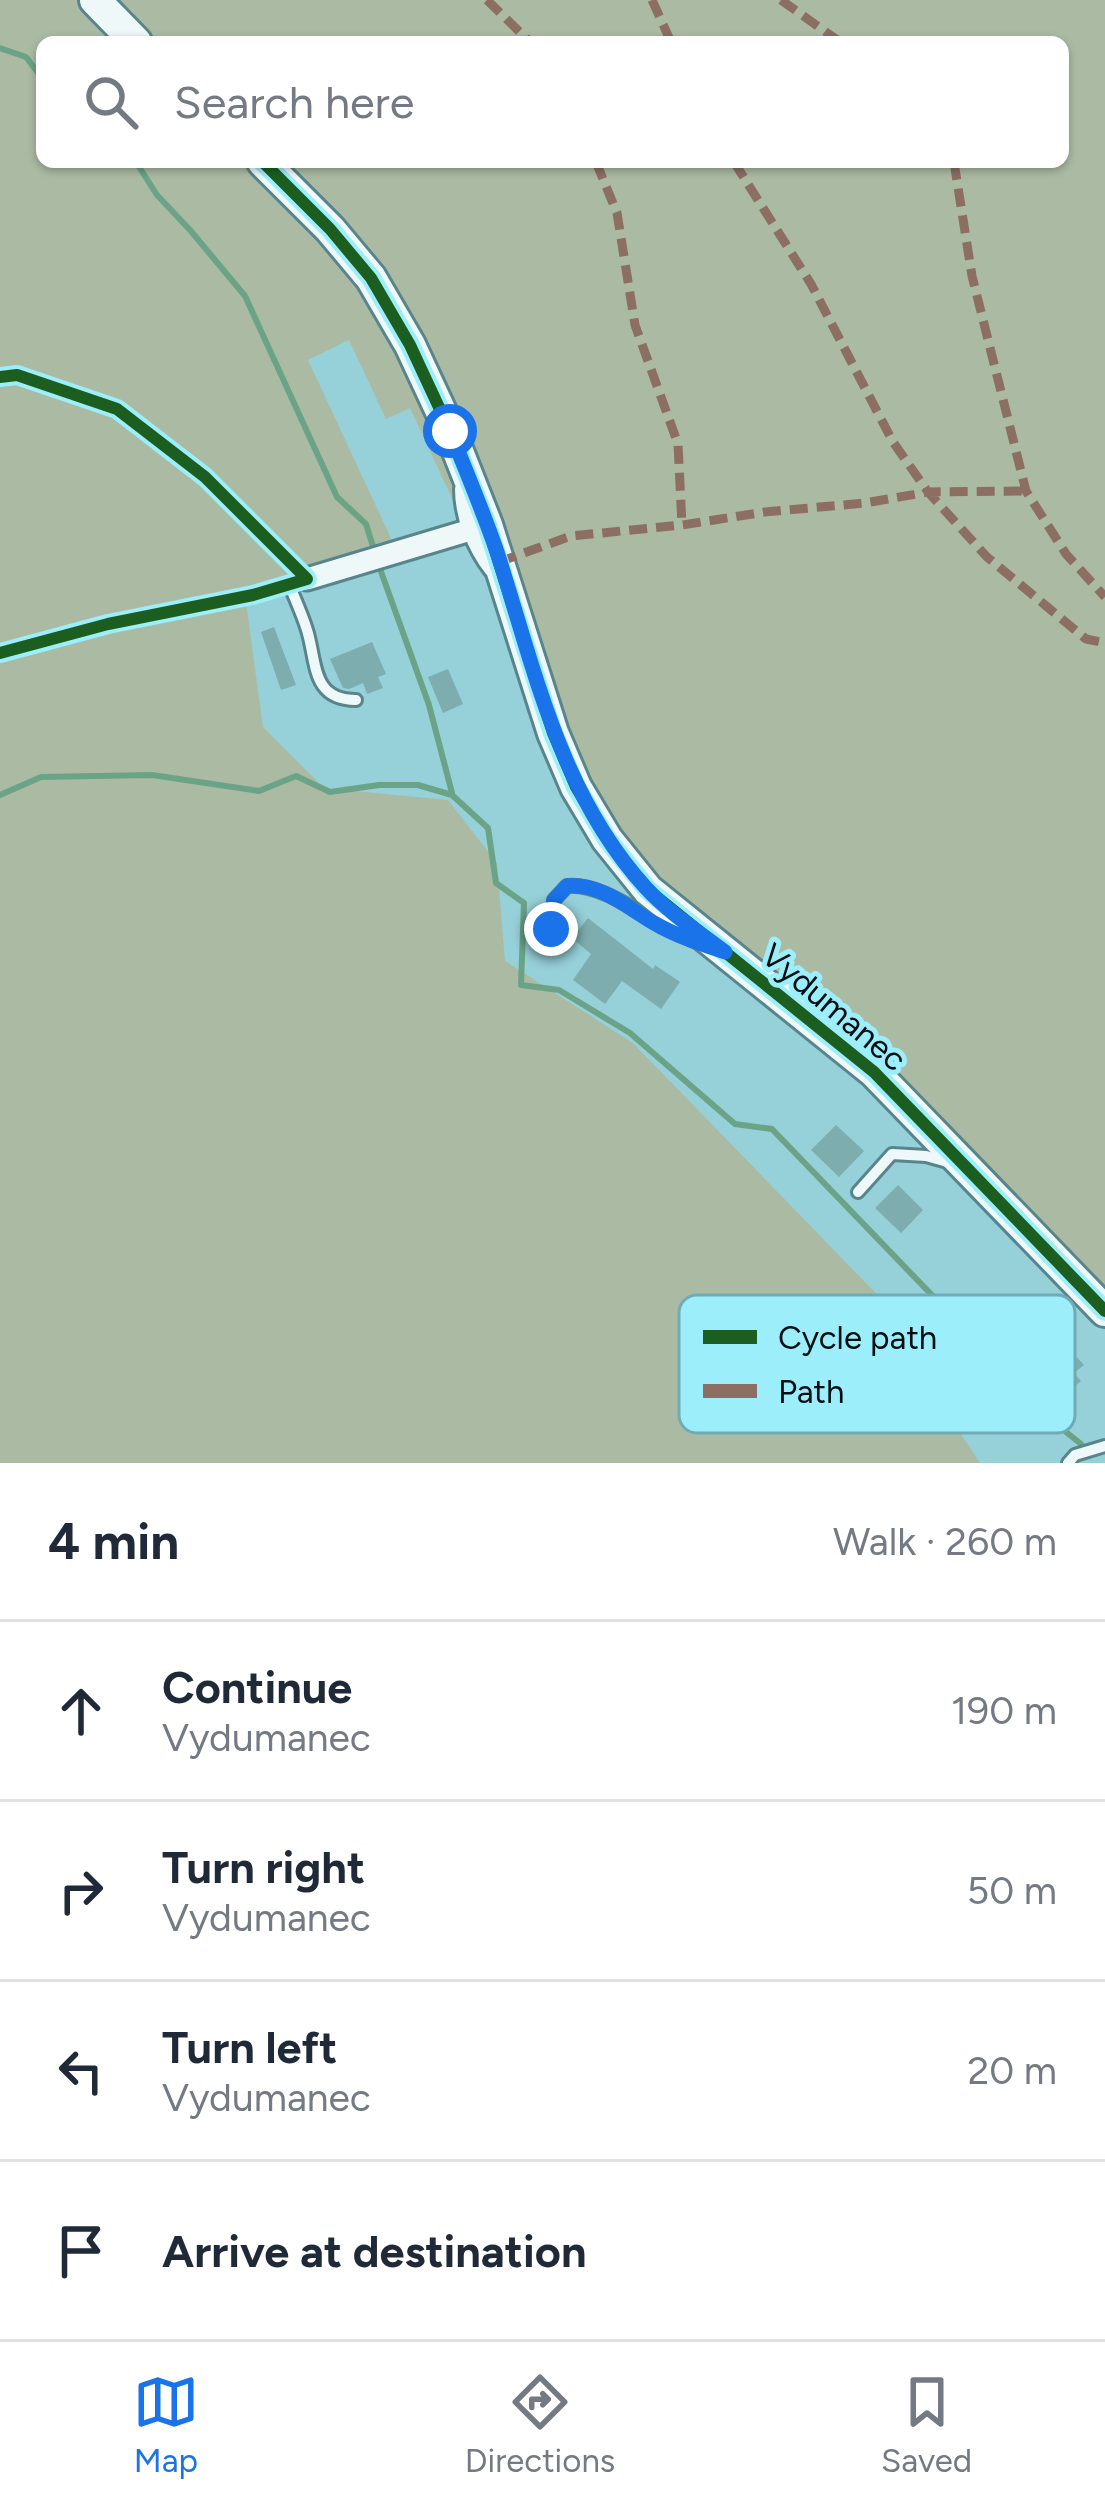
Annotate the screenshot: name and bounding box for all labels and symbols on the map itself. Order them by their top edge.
route start [423,404,477,458]
route end [524,902,578,956]
street label: Vydumanec [754,935,914,1079]
legend [679,1295,1075,1433]
text: Cycle path [778,1318,937,1357]
text: Path [778,1372,845,1411]

